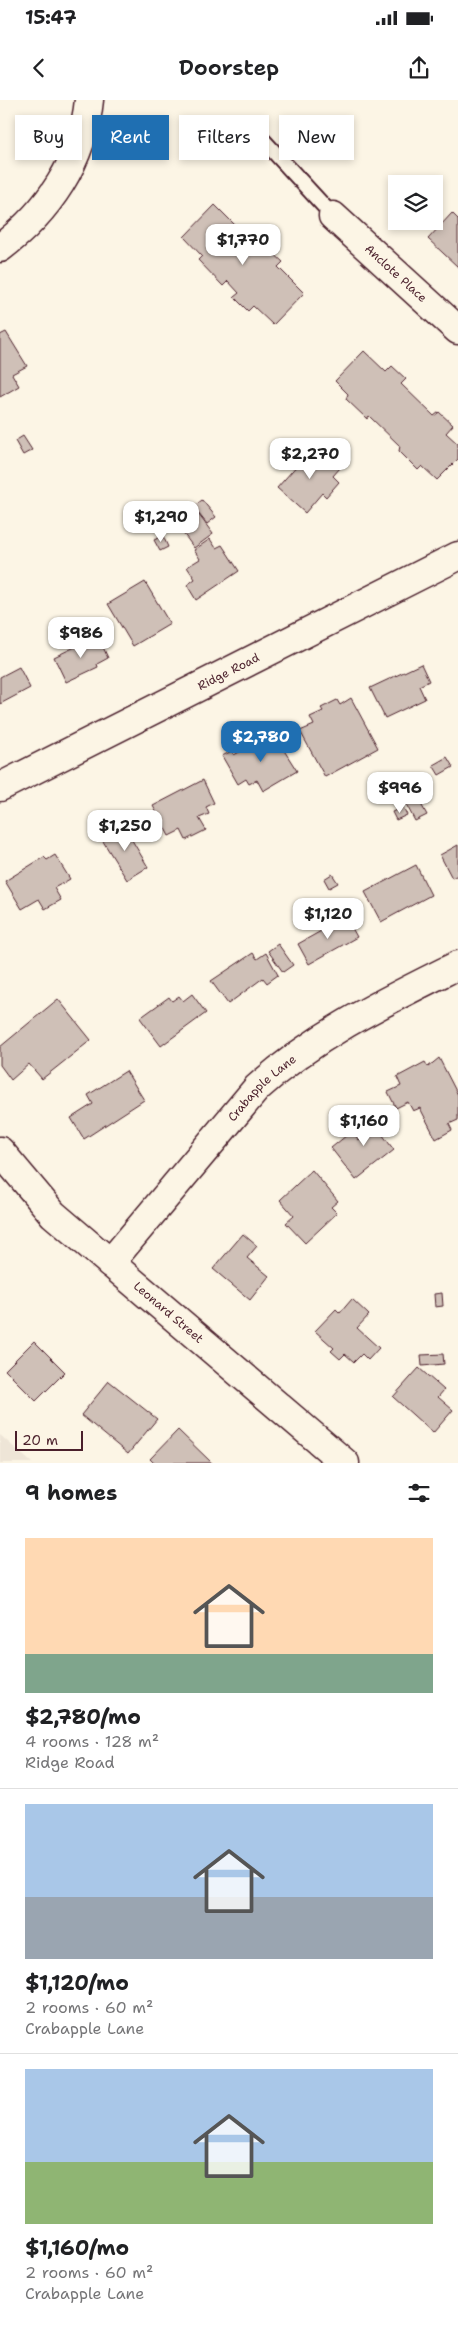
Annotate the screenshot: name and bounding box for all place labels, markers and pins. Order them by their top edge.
pin: $1,770 [202,224,284,266]
pin: $2,270 [269,438,351,480]
pin: $1,290 [120,500,202,543]
pin: $986 [51,616,111,659]
pin: $2,780 [220,720,302,763]
pin: $996 [370,772,430,814]
pin: $1,250 [84,810,166,852]
pin: $1,120 [287,898,369,940]
pin: $1,160 [323,1104,405,1147]

